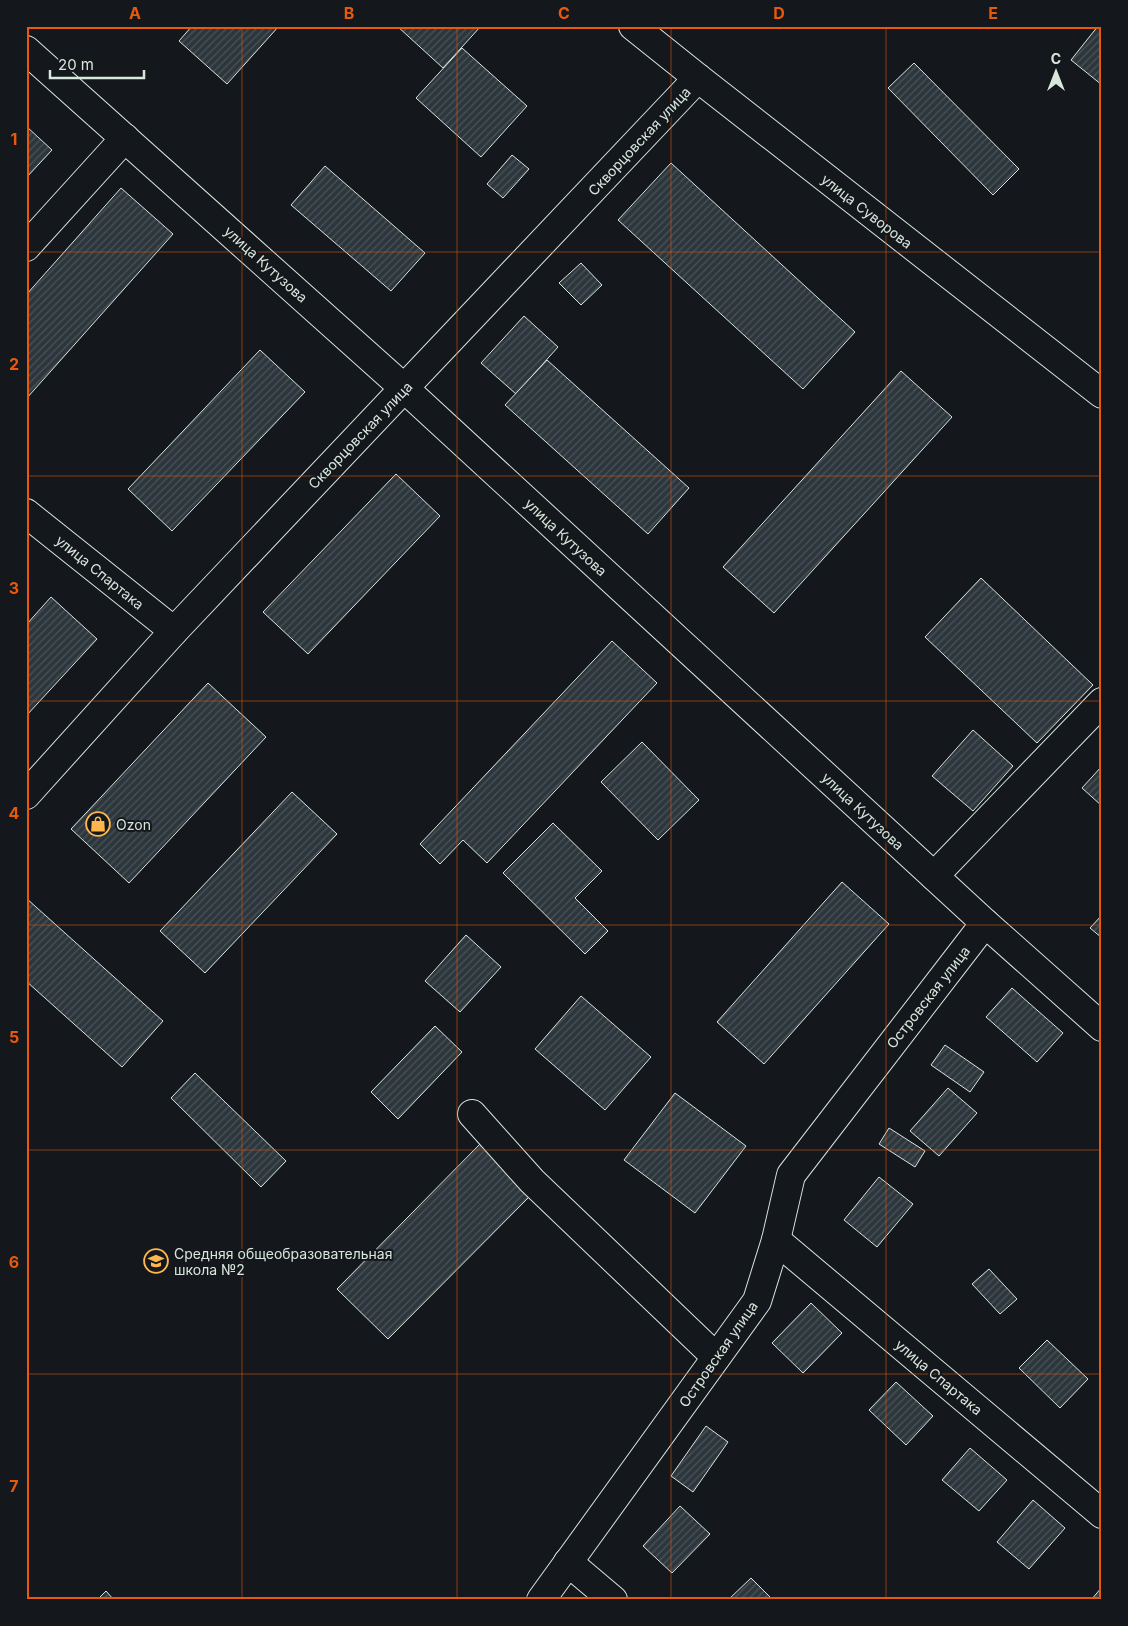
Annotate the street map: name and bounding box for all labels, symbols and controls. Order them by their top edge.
text: A [129,3,141,23]
text: B [344,3,354,23]
text: C [558,3,570,23]
text: D [773,3,785,23]
text: E [988,3,998,23]
scale bar [50,48,144,80]
north arrow [1030,48,1080,98]
text: С [1051,50,1061,67]
text: 20 m [58,55,94,74]
street label: Скворцовская улица [584,83,694,199]
text: 1 [11,129,17,149]
street label: улица Суворова [818,170,916,252]
street label: улица Кутузова [221,222,311,306]
text: 2 [9,354,19,374]
street label: Скворцовская улица [304,378,416,492]
street label: улица Кутузова [521,495,611,579]
street label: улица Спартака [53,531,147,613]
text: 3 [9,578,19,598]
street label: улица Кутузова [818,769,908,853]
text: 4 [9,803,20,823]
shop icon: Ozon [85,811,111,837]
place label: Ozon [116,816,151,833]
street label: Островская улица [883,942,973,1052]
text: 5 [9,1027,19,1047]
place label: Средняя общеобразовательная школа №2 [174,1245,392,1278]
school or university icon: Средняя общеобразовательная школа №2 [143,1248,169,1274]
text: 6 [9,1252,19,1272]
street label: Островская улица [675,1298,761,1410]
street label: улица Спартака [892,1336,986,1418]
text: 7 [9,1476,19,1496]

